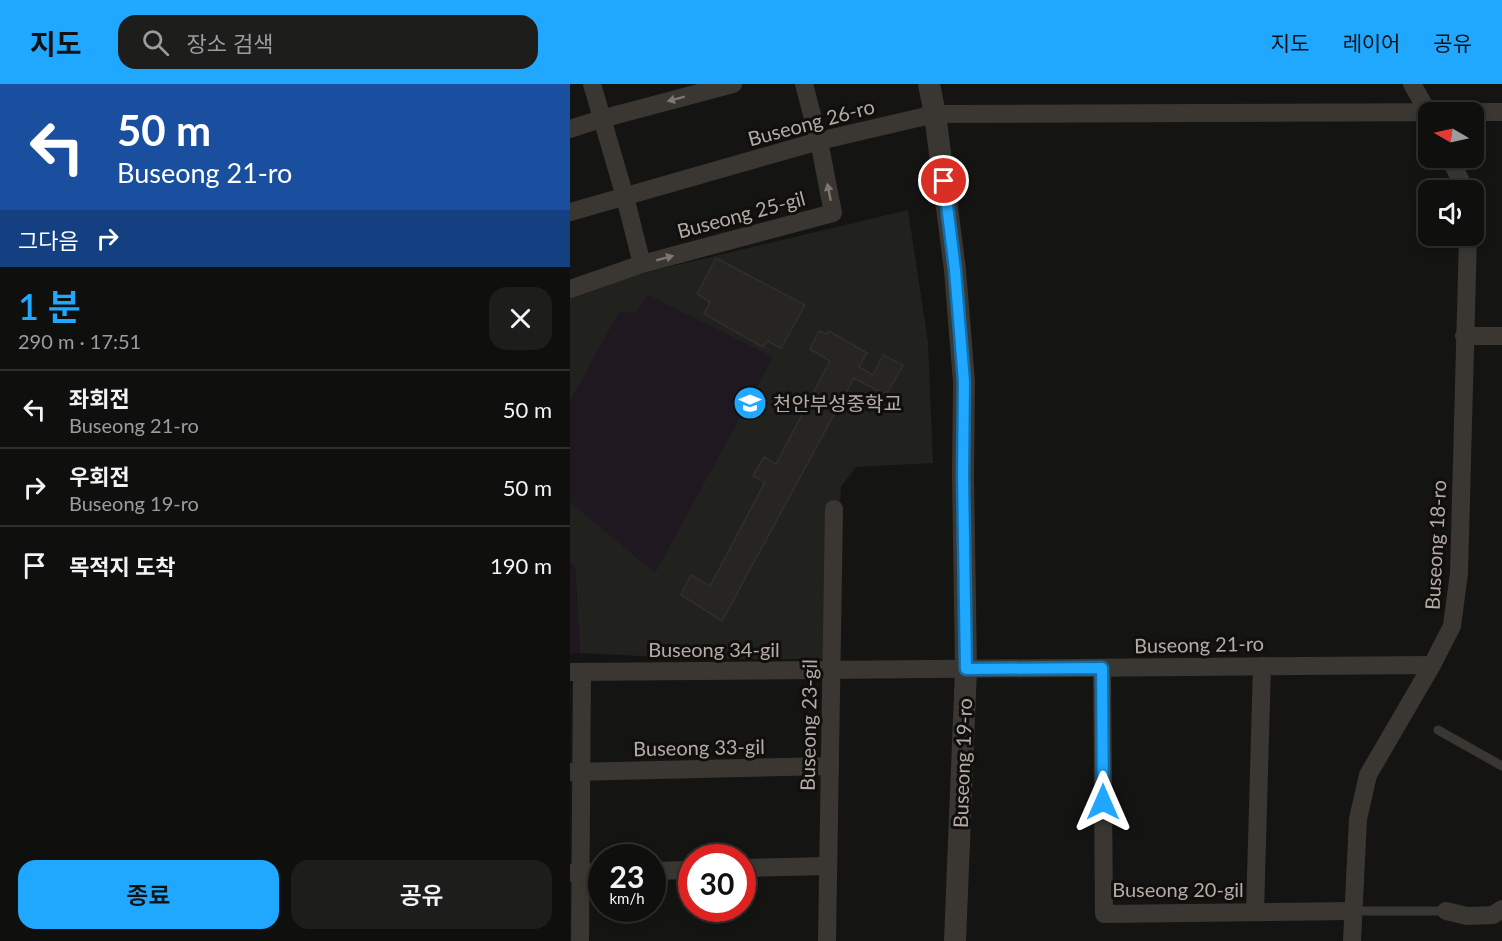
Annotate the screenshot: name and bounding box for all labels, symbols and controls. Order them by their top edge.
search box [118,15,538,69]
text: 지도 [30,26,82,60]
icon: search [139,26,172,59]
text: 장소 검색 [187,30,273,57]
text: 지도 [1271,30,1309,55]
text: 레이어 [1342,30,1400,55]
text: 공유 [1433,30,1472,55]
street label: Buseong 26-ro [745,94,877,150]
one-way arrow [667,95,685,104]
north arrow [1418,102,1484,168]
map controls [1418,102,1484,246]
text: 50 m [117,105,211,155]
icon: left [18,108,96,186]
pin [918,155,969,206]
text: Buseong 21-ro [117,156,292,189]
icon: arrive [927,164,960,197]
button: sound [1418,180,1484,246]
one-way arrow [824,182,833,201]
street label: Buseong 25-gil [674,185,808,243]
icon: right [91,222,124,255]
text: 그다음 [18,227,79,254]
one-way arrow [656,253,674,262]
text: 1 분 [18,284,81,328]
button: close [489,287,552,350]
text: 290 m · 17:51 [18,329,141,353]
text: 좌회전 [69,385,130,412]
school or university icon: 천안부성중학교 [732,385,768,421]
place label: 천안부성중학교 [773,391,902,415]
icon: left [18,393,51,426]
text: 50 m [503,396,552,423]
text: Buseong 21-ro [69,413,199,437]
text: 우회전 [69,463,130,490]
icon: right [18,471,51,504]
text: 50 m [503,474,552,501]
street label: Buseong 18-ro [1420,479,1450,611]
text: Buseong 19-ro [69,491,199,515]
icon: arrive [18,549,51,582]
text: 190 m [490,552,552,579]
text: 목적지 도착 [69,553,176,580]
street label: Buseong 21-ro [1134,631,1264,657]
street label: Buseong 34-gil [648,637,780,661]
street label: Buseong 23-gil [795,659,821,791]
street label: Buseong 19-ro [948,698,976,828]
street label: Buseong 33-gil [633,734,765,760]
position arrow [1071,770,1135,834]
speed limit sign: 30 [678,844,756,922]
text: 23 [610,858,644,894]
button: 종료 [18,860,279,929]
button: 공유 [291,860,552,929]
street label: Buseong 20-gil [1112,877,1244,901]
text: km/h [609,889,645,907]

